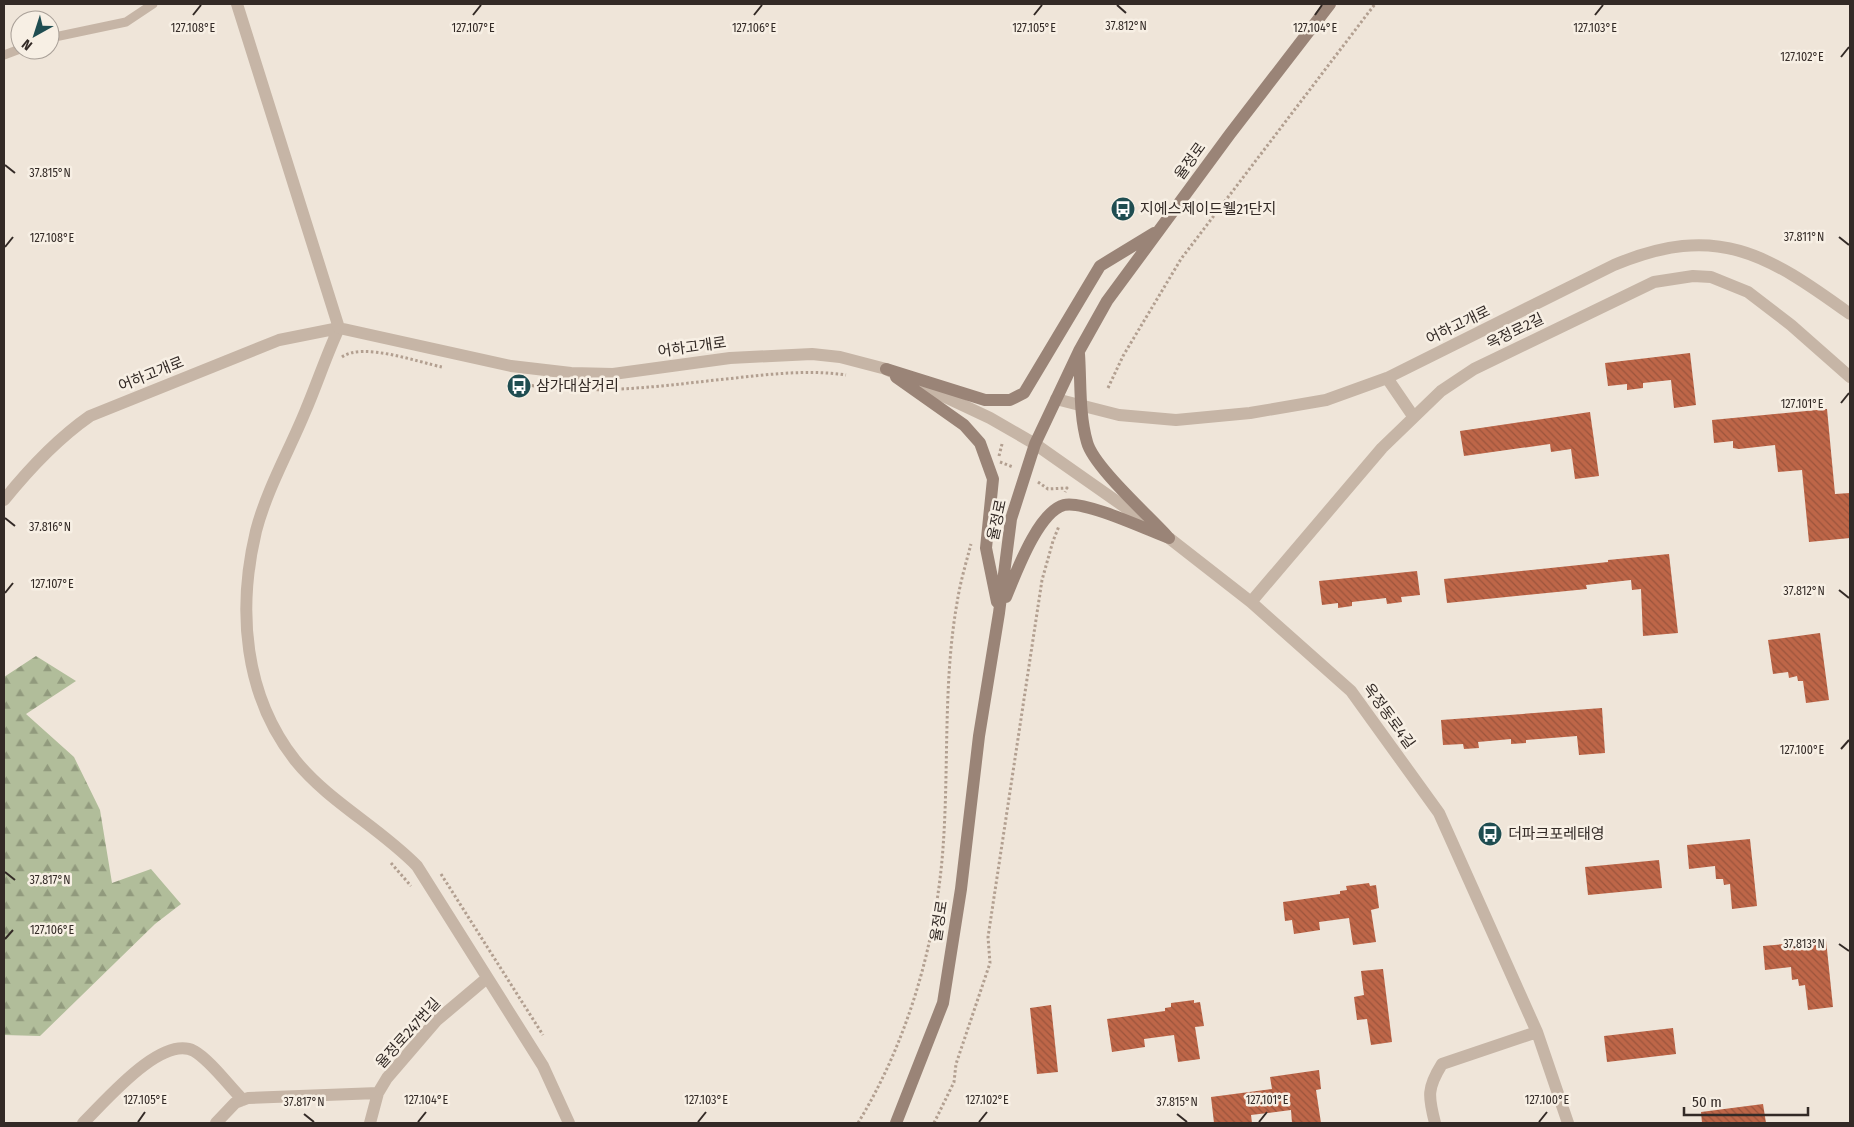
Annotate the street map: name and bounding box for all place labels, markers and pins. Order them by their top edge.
bus stop icon: 지에스제이드웰21단지 [1110,196,1136,222]
place label: 지에스제이드웰21단지 [1140,200,1276,218]
bus stop icon: 삼가대삼거리 [506,373,532,399]
place label: 삼가대삼거리 [536,377,619,395]
bus stop icon: 더파크포레태영 [1477,821,1503,847]
place label: 더파크포레태영 [1508,825,1605,843]

